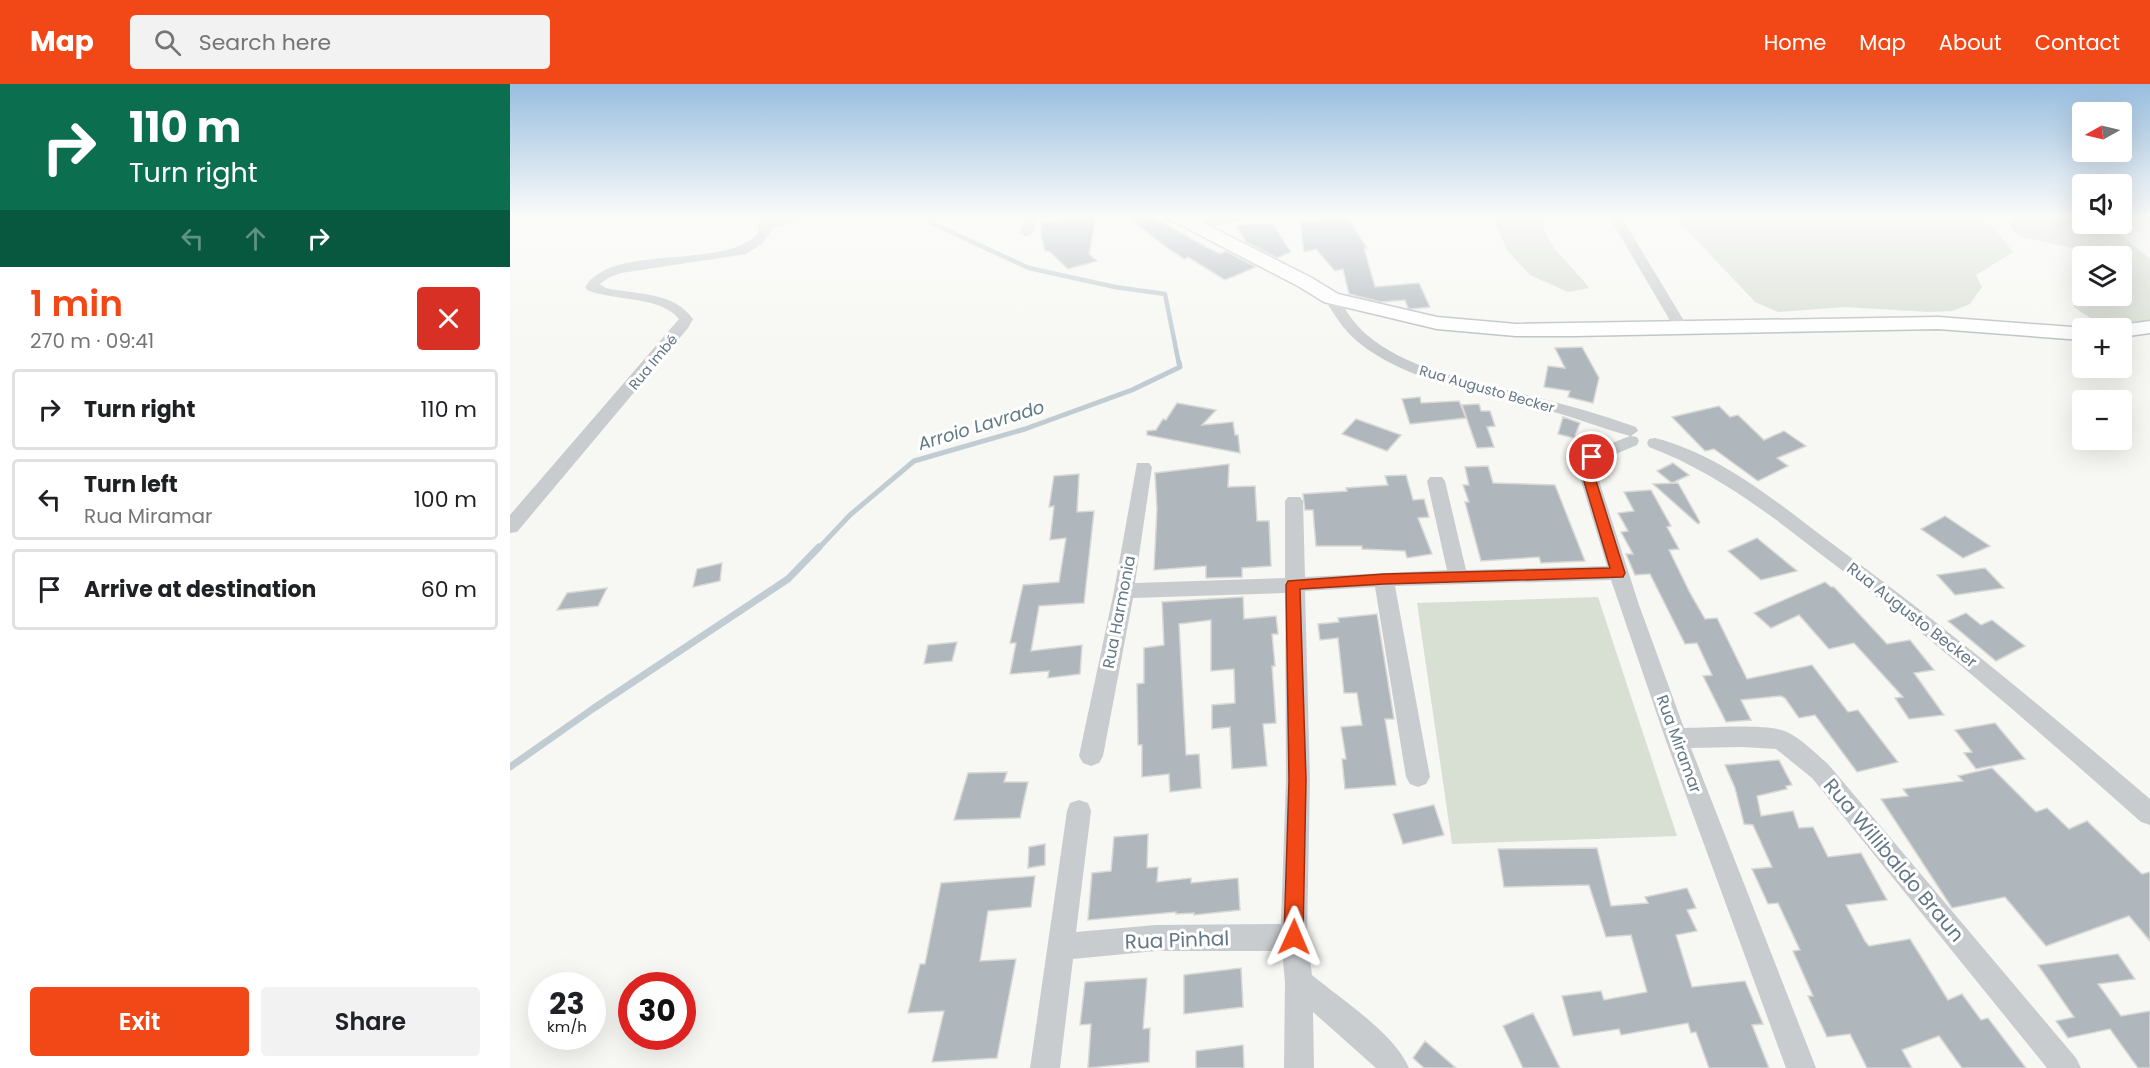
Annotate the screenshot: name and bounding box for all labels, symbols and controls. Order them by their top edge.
search box [130,15,550,69]
text: Map [30,22,94,61]
icon: search [151,26,184,59]
text: Search here [199,27,331,58]
text: Home [1764,28,1826,57]
text: Map [1859,28,1906,57]
text: About [1939,28,2002,57]
text: Contact [2035,28,2120,57]
text: 110 m [129,98,241,157]
north arrow [2072,102,2132,162]
map controls [2072,102,2132,450]
icon: right [30,108,108,186]
text: Turn right [129,154,258,191]
button: sound [2072,174,2132,234]
icon: left [176,222,209,255]
icon: ahead [239,222,272,255]
icon: right [302,222,335,255]
button: layers [2072,246,2132,306]
text: 1 min [30,278,123,329]
button: close [417,287,480,350]
button: + [2072,318,2132,378]
text: 270 m · 09:41 [30,327,154,355]
street label: Rua Imbé [624,330,682,394]
street label: Rua Augusto Becker [1417,360,1557,418]
button: − [2072,390,2132,450]
icon: right [33,393,66,426]
text: Turn right [84,394,195,425]
text: 110 m [421,394,477,425]
water label: Arroio Lavrado [914,394,1047,456]
pin [1566,431,1617,482]
icon: arrive [1575,440,1608,473]
text: Turn left [84,469,178,500]
icon: left [33,483,66,516]
text: 100 m [414,484,477,515]
text: Rua Miramar [84,502,213,530]
street label: Rua Harmonia [1097,554,1141,670]
street label: Rua Augusto Becker [1842,557,1982,673]
icon: arrive [33,573,66,606]
text: Arrive at destination [84,574,316,605]
text: 60 m [421,574,477,605]
street label: Rua Miramar [1651,692,1707,796]
street label: Rua Willibaldo Braun [1817,772,1971,948]
position arrow [1262,905,1326,969]
street label: Rua Pinhal [1124,924,1230,956]
speed limit sign: 30 [618,972,696,1050]
text: 23 [549,982,585,1025]
button: Exit [30,987,249,1056]
button: Share [261,987,480,1056]
text: km/h [547,1016,587,1037]

